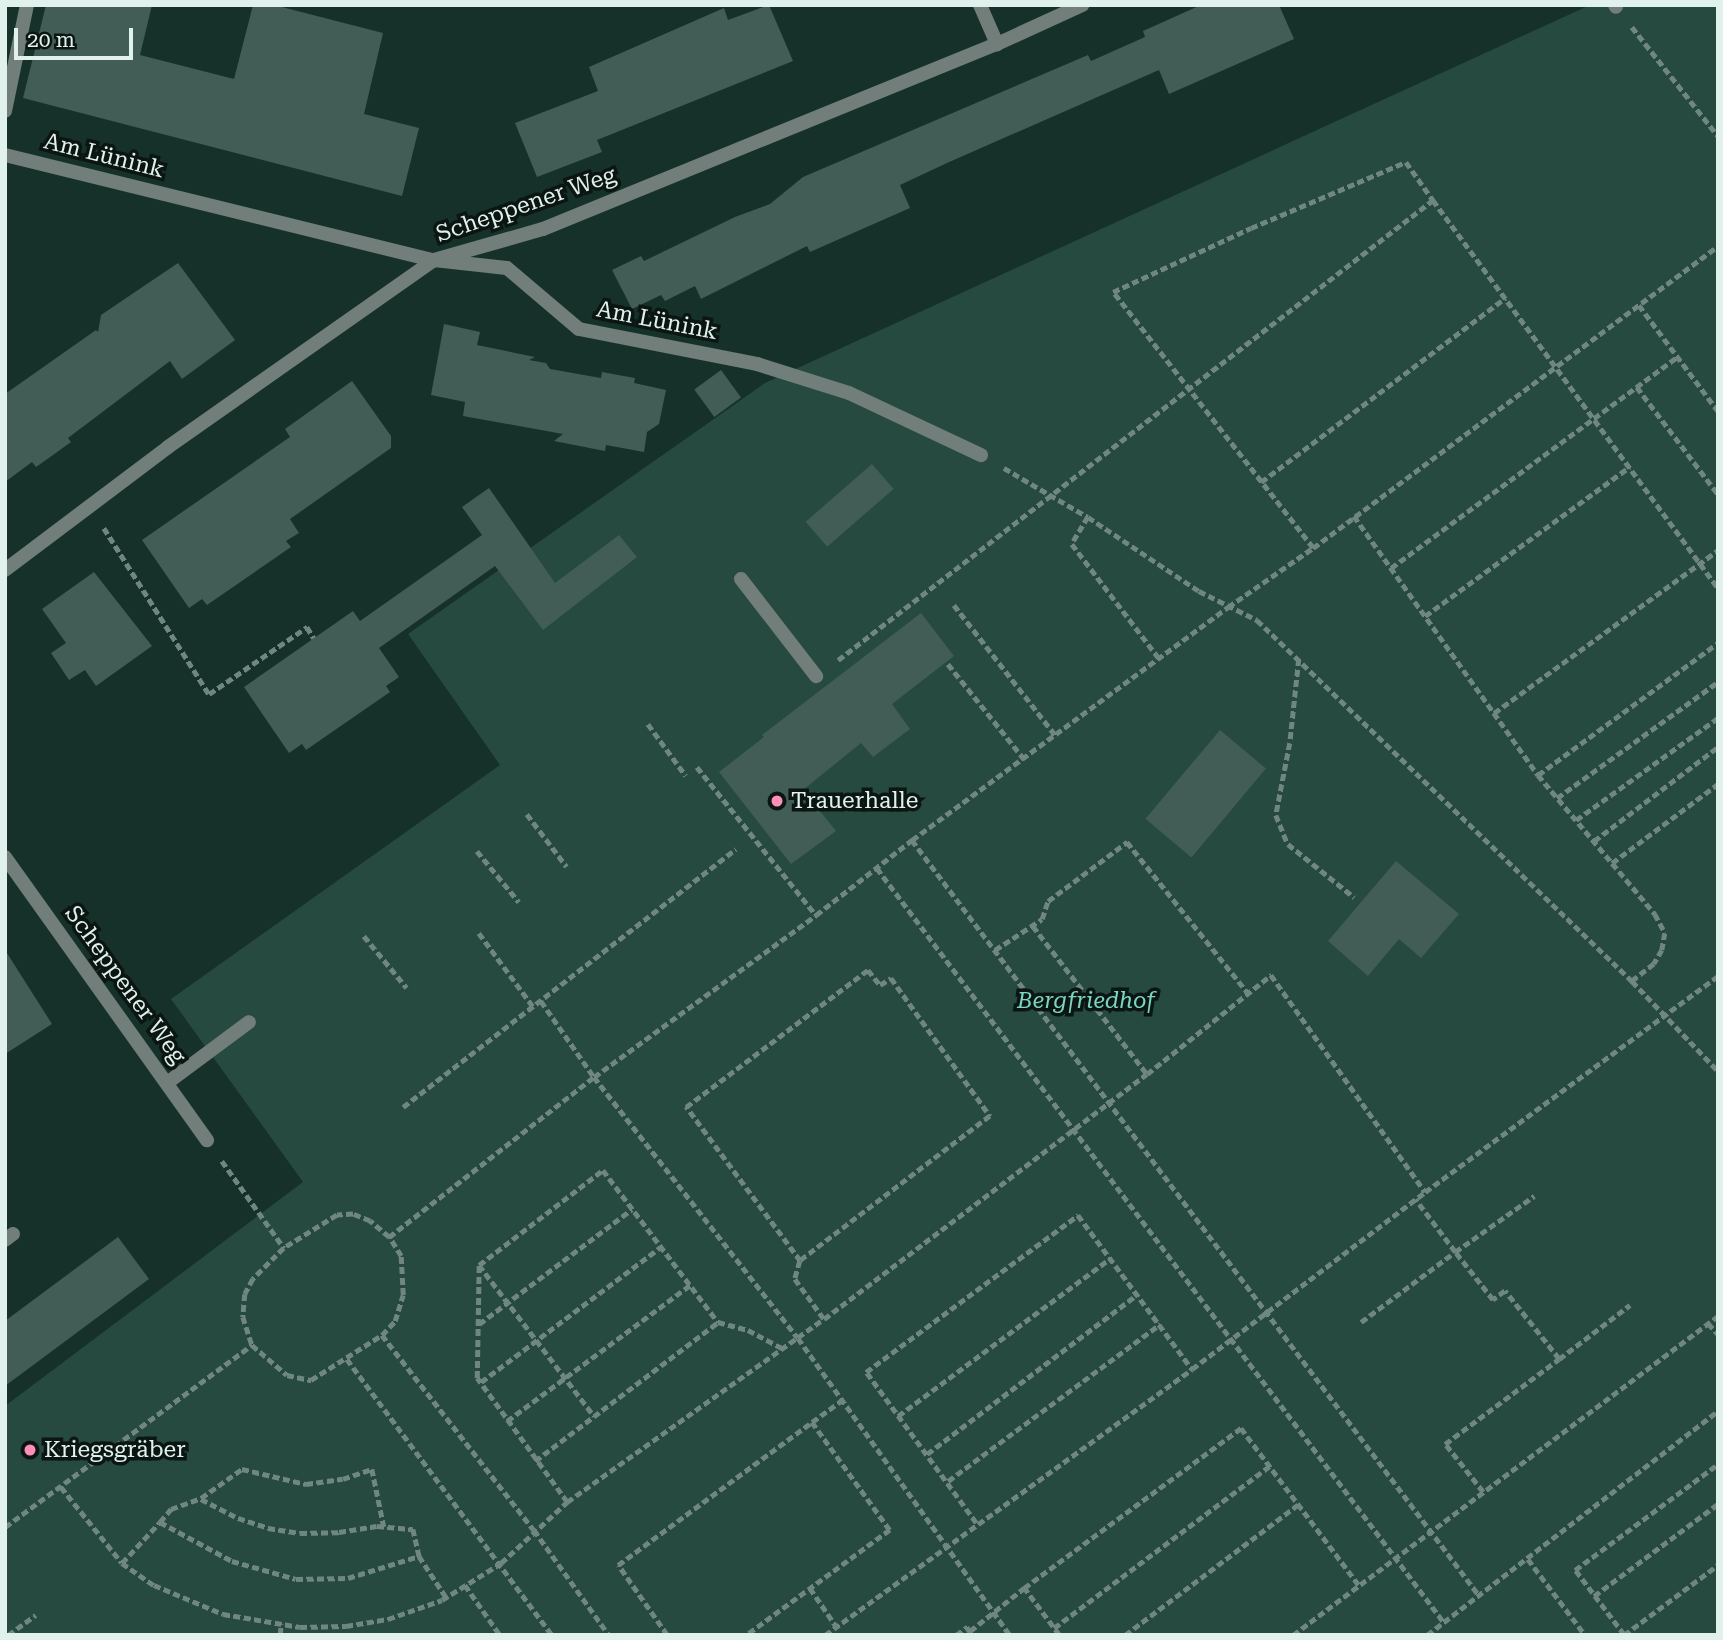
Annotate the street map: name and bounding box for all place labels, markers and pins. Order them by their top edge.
place label: Trauerhalle [791,787,918,815]
marker: Trauerhalle [769,793,785,809]
place label: Kriegsgräber [44,1436,186,1464]
marker: Kriegsgräber [22,1442,38,1458]

